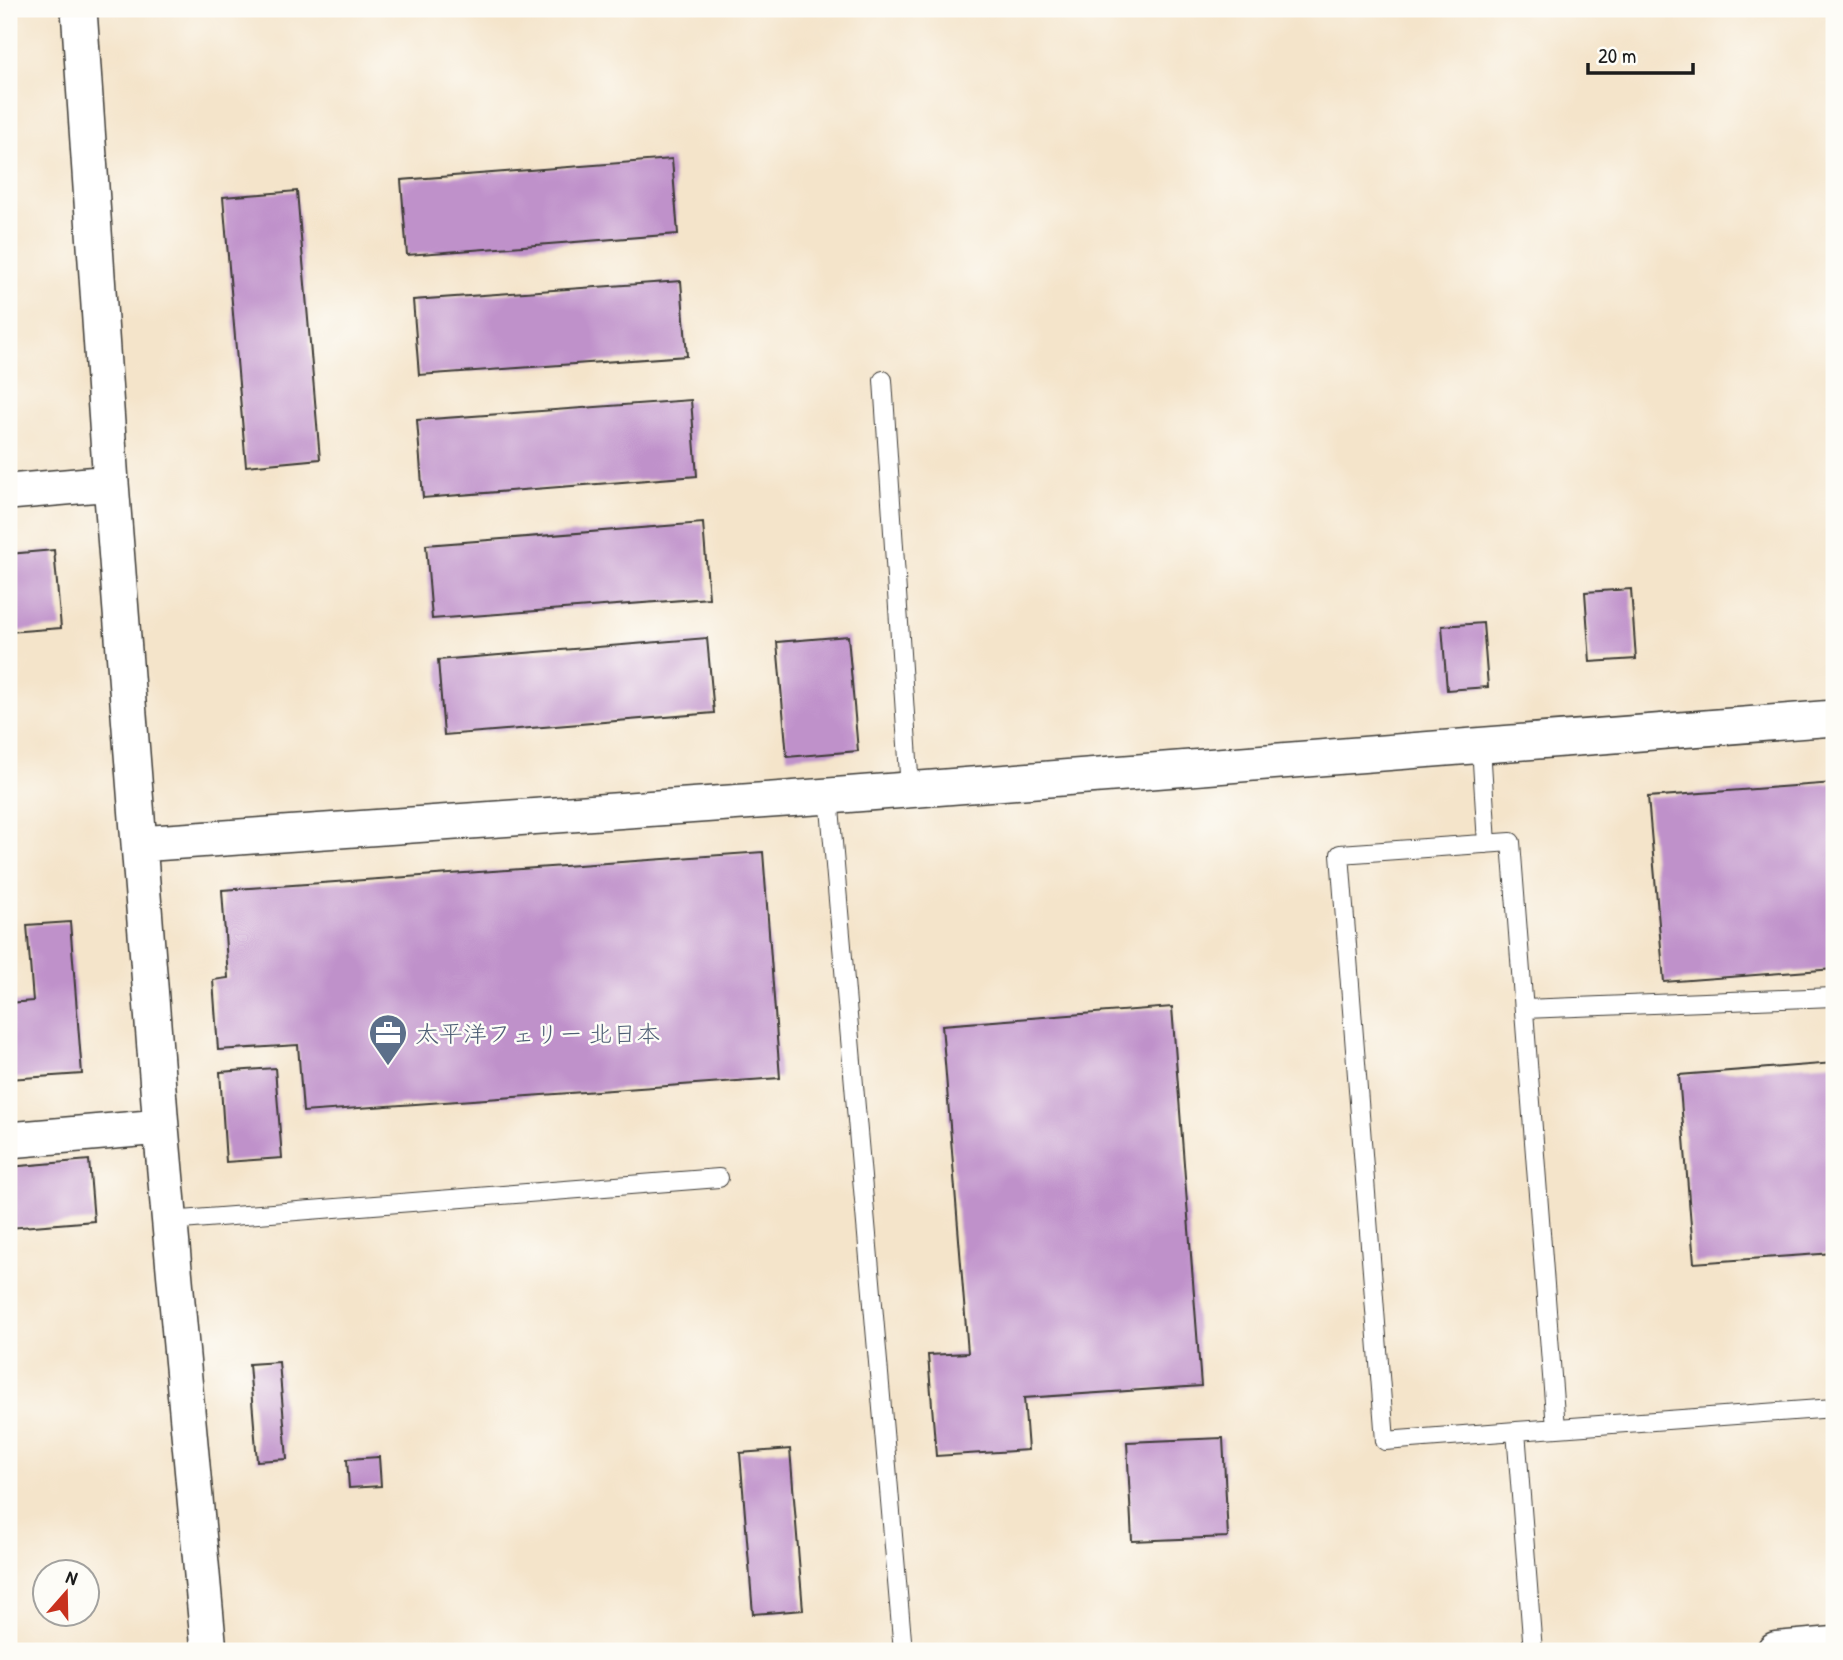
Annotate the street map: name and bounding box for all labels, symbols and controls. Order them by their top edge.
scale bar [1588,32,1692,76]
text: 20 m [1598,41,1636,70]
office icon: 太平洋フェリー 北日本 [367,1012,409,1067]
place label: 太平洋フェリー 北日本 [415,1017,661,1049]
north arrow [32,1558,102,1628]
text: N [63,1563,81,1591]

